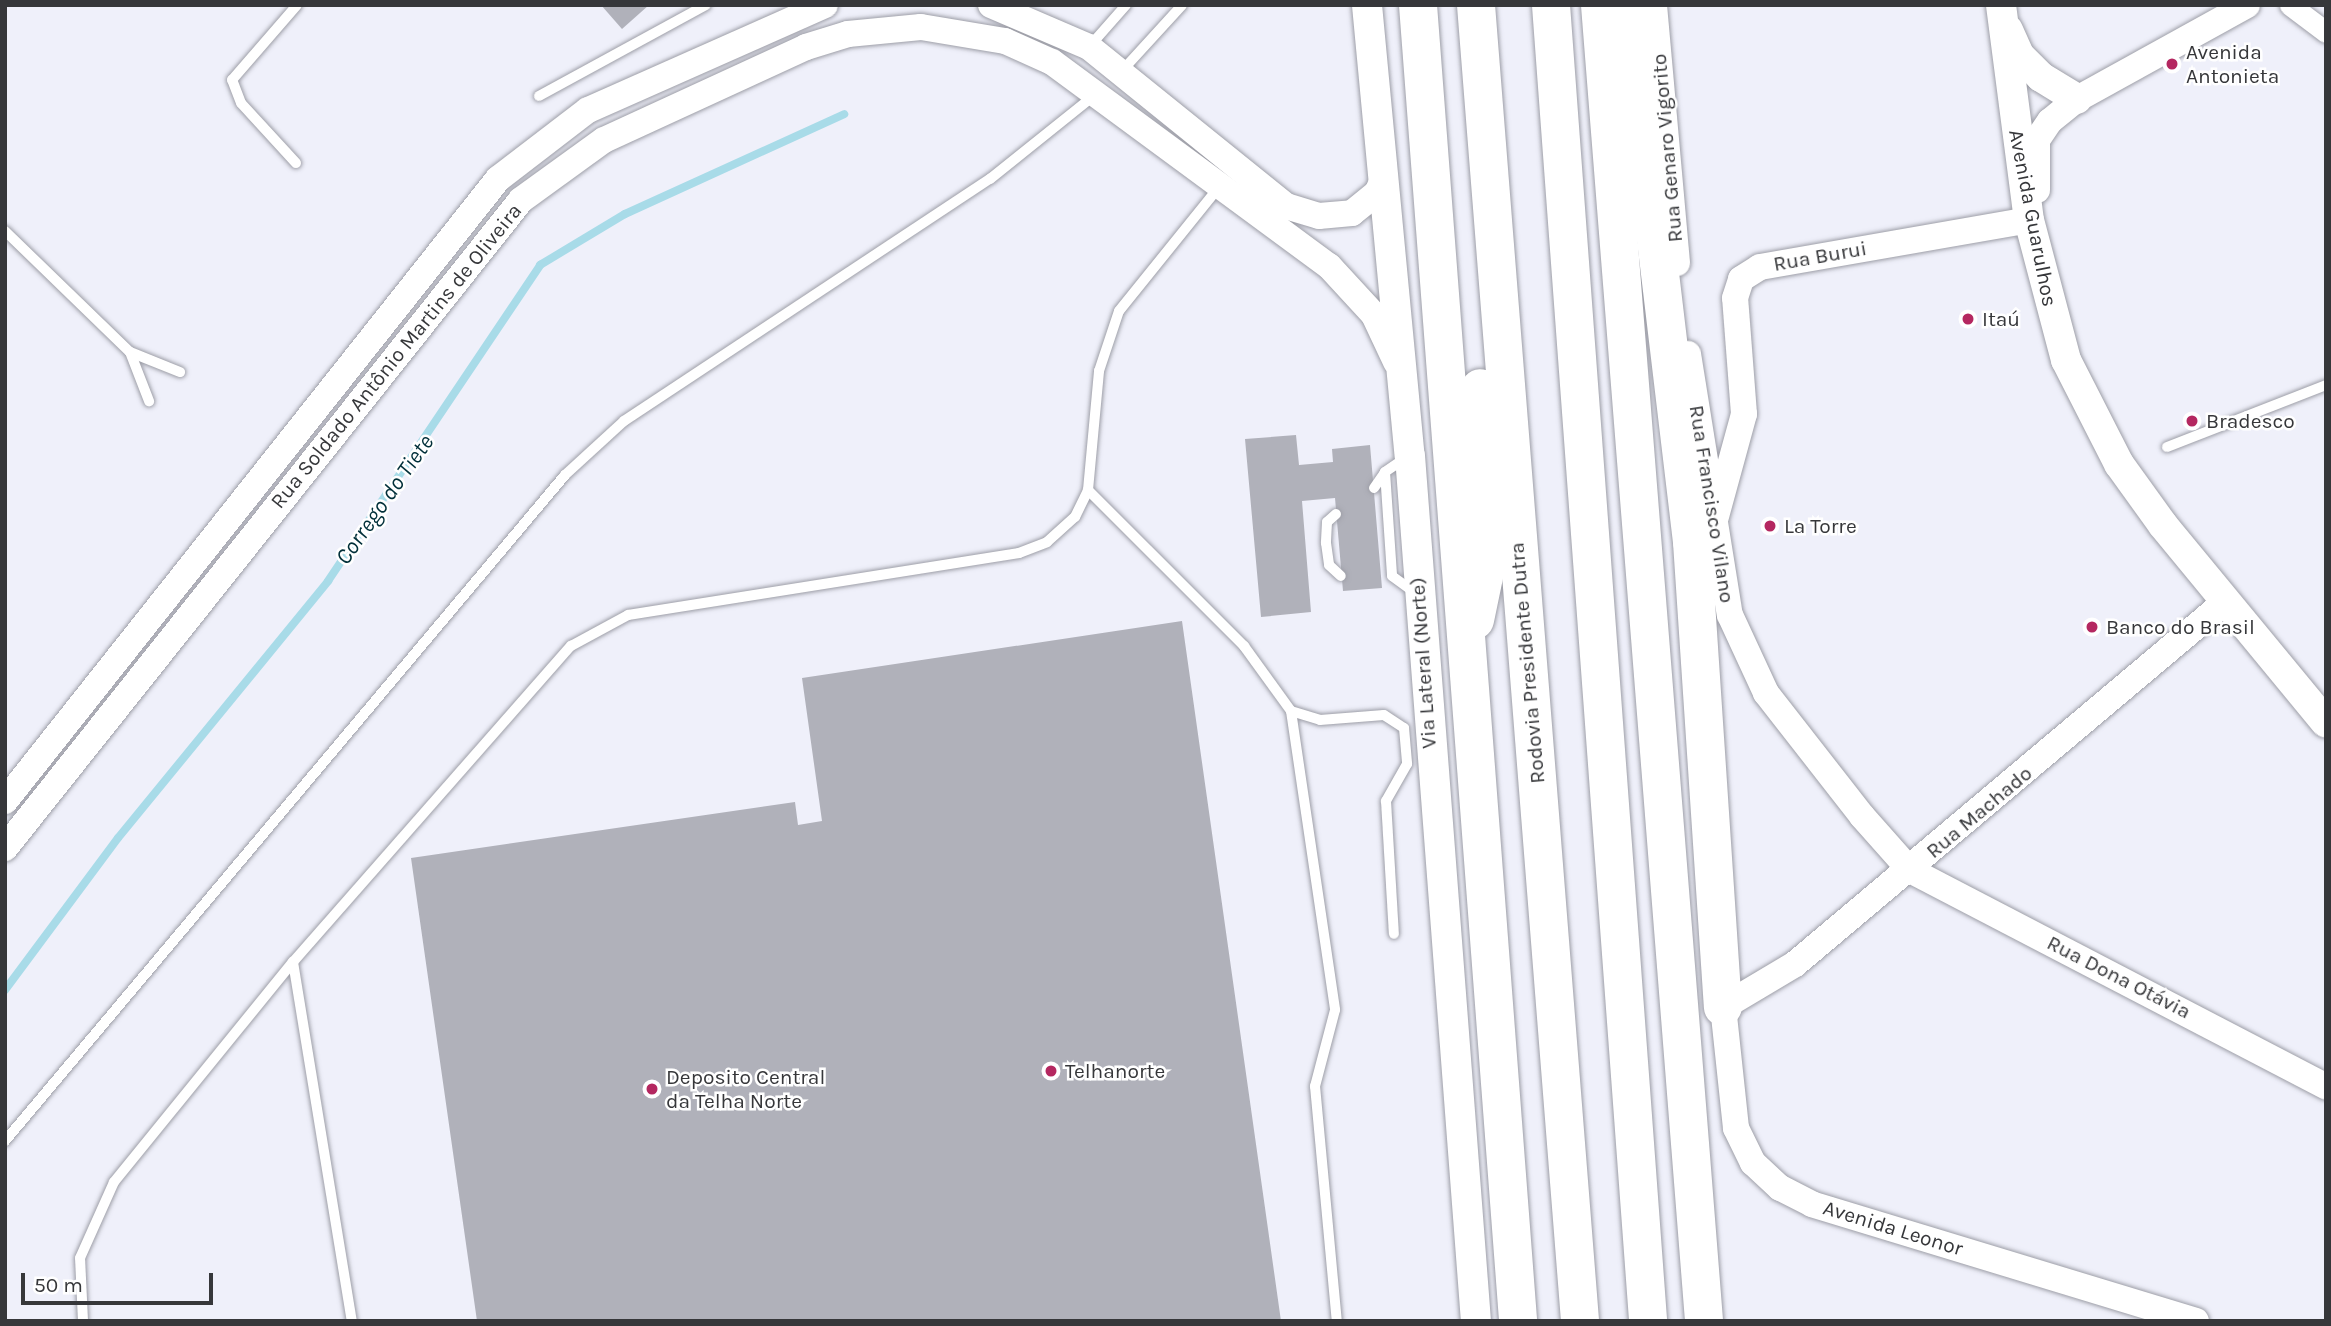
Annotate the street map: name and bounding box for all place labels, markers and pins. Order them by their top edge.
place label: Avenida Antonieta [2186,39,2279,89]
marker: Avenida Antonieta [2164,56,2180,72]
place label: Itaú [1982,306,2020,332]
marker: Itaú [1960,311,1976,327]
place label: Bradesco [2206,408,2295,434]
marker: Bradesco [2184,413,2200,429]
place label: La Torre [1784,513,1857,539]
marker: La Torre [1762,518,1778,534]
place label: Banco do Brasil [2106,614,2255,640]
marker: Banco do Brasil [2084,619,2100,635]
place label: Telhanorte [1065,1058,1165,1084]
marker: Telhanorte [1043,1063,1059,1079]
place label: Deposito Central da Telha Norte [666,1064,825,1114]
marker: Deposito Central da Telha Norte [644,1081,660,1097]

